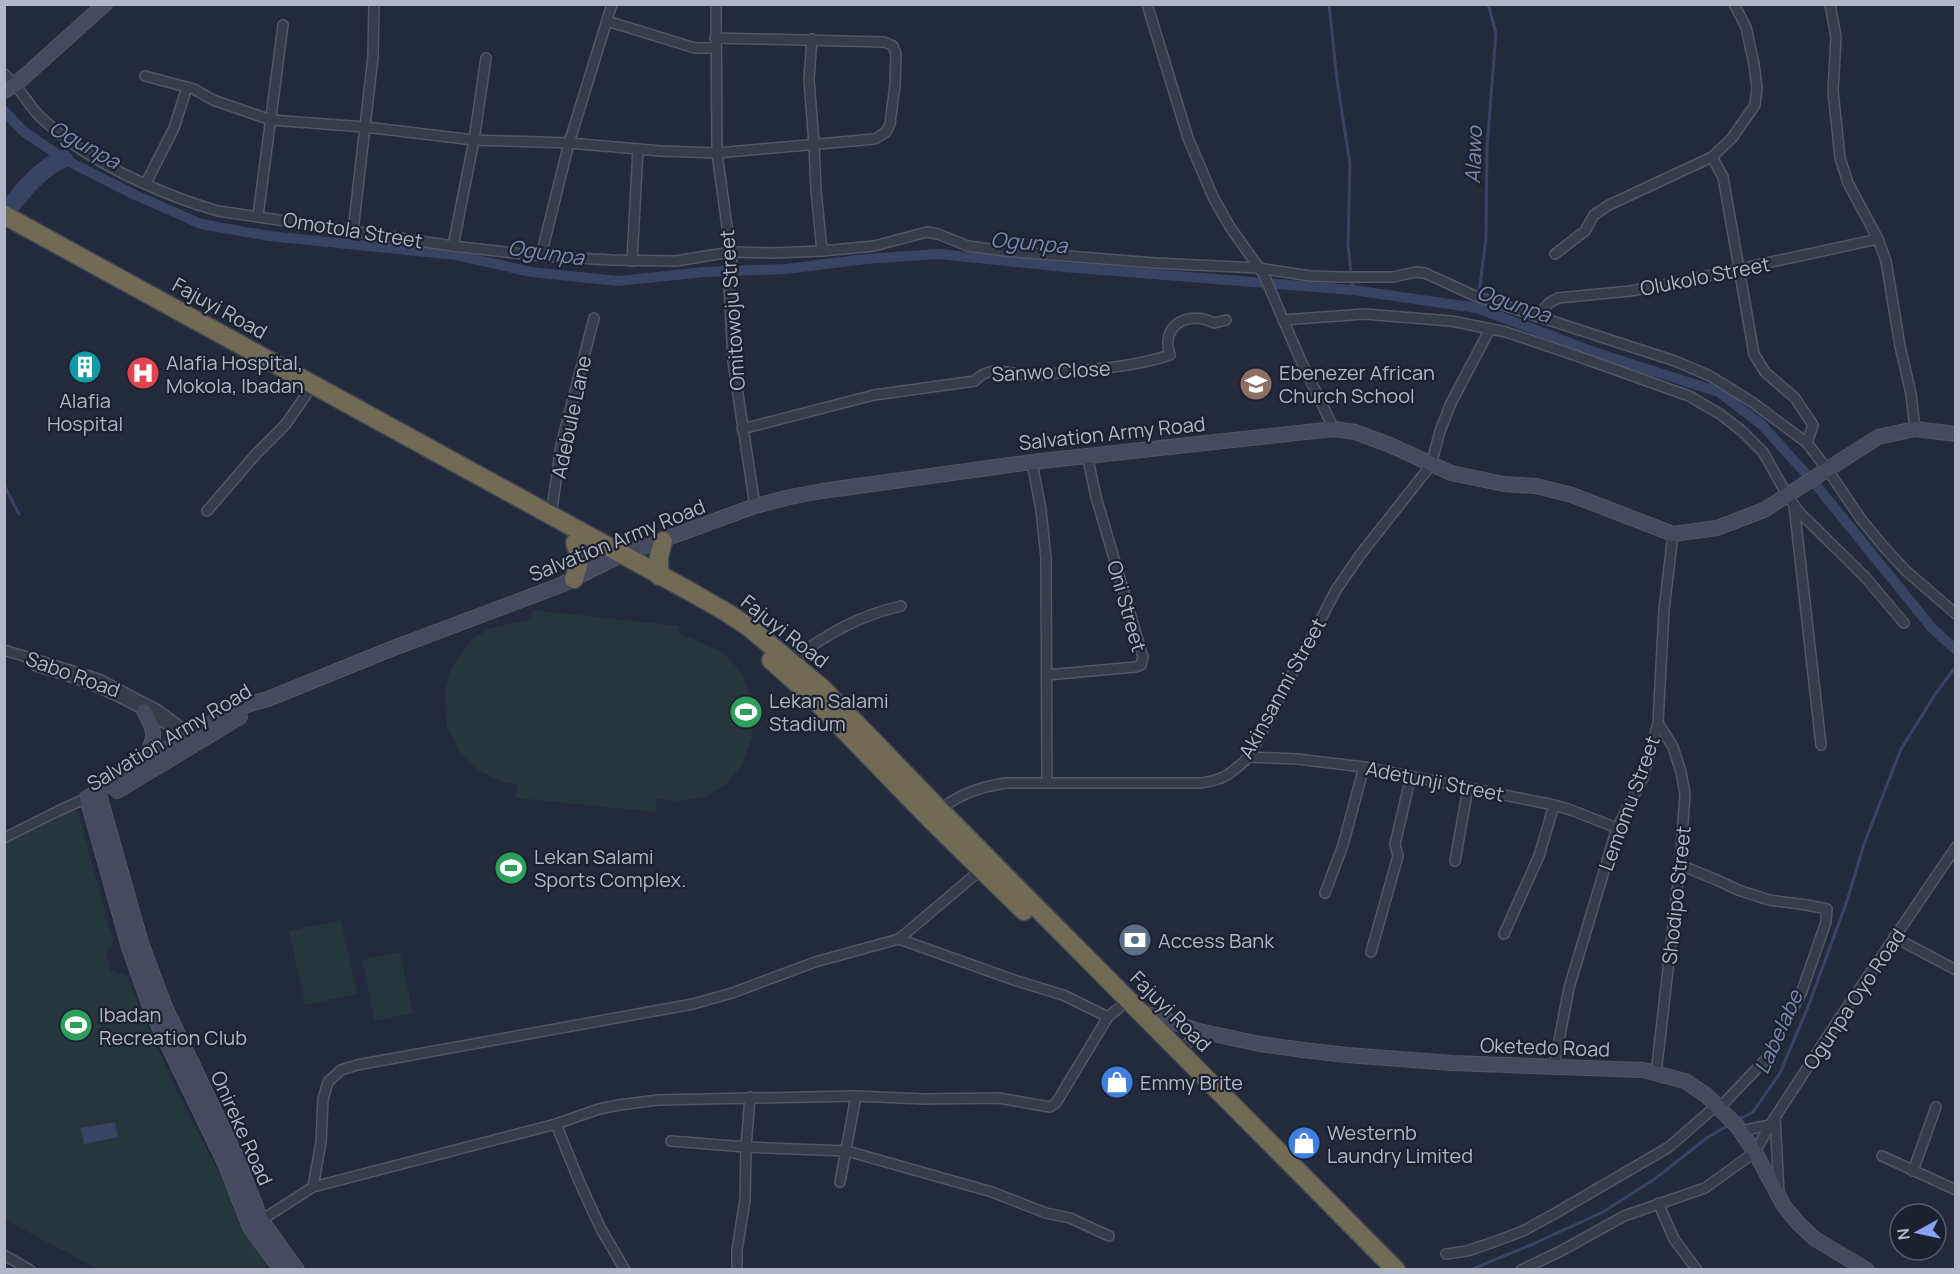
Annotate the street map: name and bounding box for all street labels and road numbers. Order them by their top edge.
street label: Omotola Street [281,206,425,254]
street label: Omitowoju Street [713,228,751,392]
street label: Olukolo Street [1638,250,1772,302]
street label: Fajuyi Road [168,271,272,345]
street label: Adebule Lane [545,353,597,481]
street label: Sanwo Close [991,354,1111,388]
street label: Salvation Army Road [1017,410,1207,456]
street label: Salvation Army Road [525,492,709,588]
street label: Oni Street [1101,557,1153,655]
street label: Fajuyi Road [736,588,834,674]
street label: Akinsanmi Street [1232,613,1332,763]
street label: Sabo Road [22,644,124,704]
street label: Salvation Army Road [82,677,256,797]
street label: Lemomu Street [1592,732,1666,874]
street label: Adetunji Street [1364,754,1506,808]
street label: Shodipo Street [1655,824,1697,966]
street label: Ogunpa Oyo Road [1797,923,1911,1075]
street label: Fajuyi Road [1125,965,1217,1057]
street label: Oketedo Road [1479,1031,1611,1063]
street label: Onireke Road [205,1067,279,1189]

